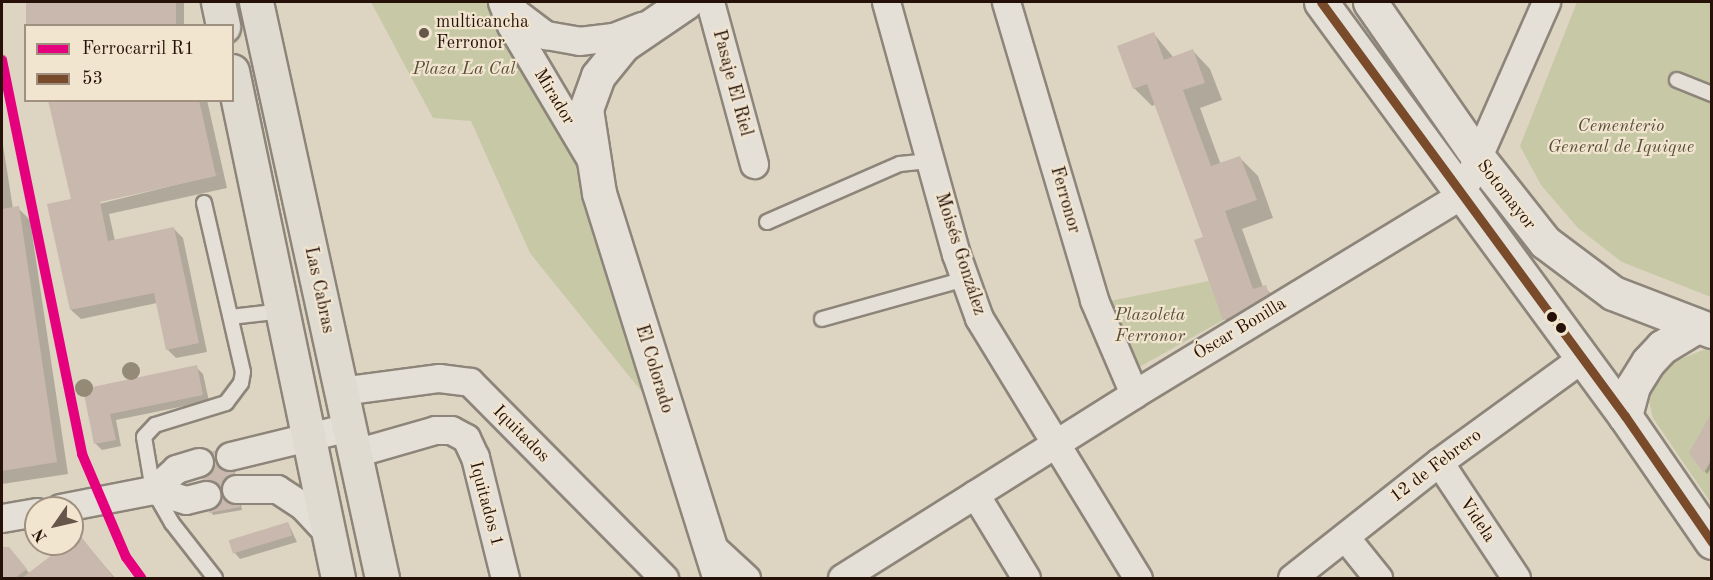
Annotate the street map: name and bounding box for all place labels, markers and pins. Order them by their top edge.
place label: multicancha Ferronor [436,12,529,54]
marker: multicancha Ferronor [417,26,431,40]
unlabelled marker [1546,311,1558,323]
unlabelled marker [1555,322,1567,334]

